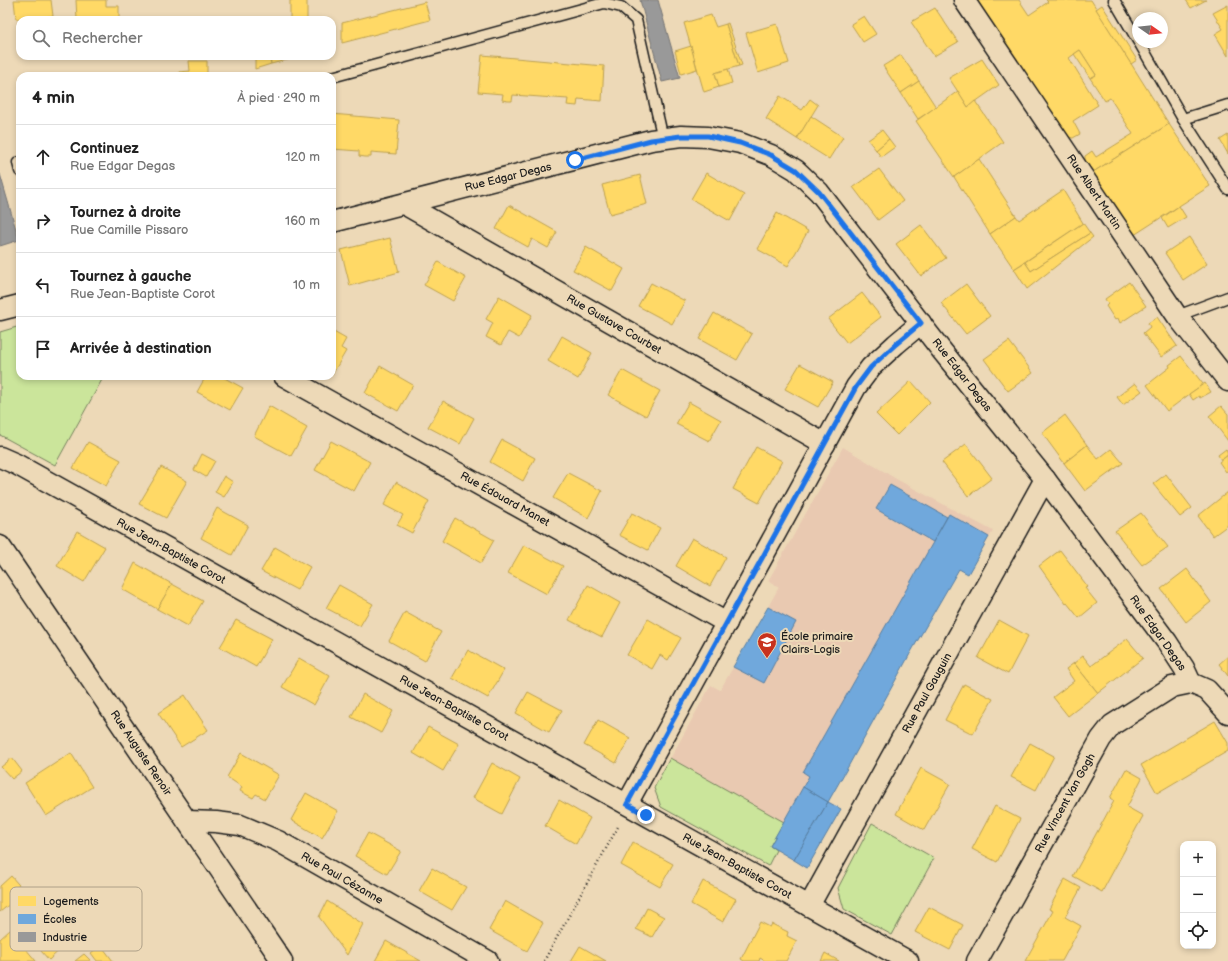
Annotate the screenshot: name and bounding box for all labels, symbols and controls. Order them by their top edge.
north arrow [1132,12,1168,48]
search box [16,16,336,60]
icon: search [30,27,52,49]
text: Rechercher [62,29,142,48]
text: 4 min [32,88,75,108]
text: À pied · 290 m [237,90,320,106]
text: Continuez [70,139,139,158]
icon: ahead [32,146,54,168]
text: 120 m [285,149,320,165]
route start [566,151,584,169]
street label: Rue Albert Martin [1064,152,1124,232]
text: Rue Edgar Degas [70,158,175,174]
street label: Rue Edgar Degas [463,160,553,194]
text: Tournez à droite [70,203,181,222]
icon: right [32,210,54,232]
text: 160 m [285,213,320,229]
text: Rue Camille Pissaro [70,222,188,238]
text: Tournez à gauche [70,267,191,286]
icon: left [32,274,54,296]
text: 10 m [293,277,320,293]
text: Rue Jean-Baptiste Corot [70,286,215,302]
street label: Rue Gustave Courbet [564,292,664,357]
street label: Rue Edgar Degas [929,336,995,414]
icon: arrive [32,338,54,360]
text: Arrivée à destination [70,339,212,358]
street label: Rue Édouard Manet [458,468,553,529]
street label: Rue Jean-Baptiste Corot [114,516,228,587]
street label: Rue Edgar Degas [1127,593,1189,674]
place label: École primaire Clairs-Logis [781,629,854,656]
school or university icon: École primaire Clairs-Logis [756,631,778,659]
street label: Rue Paul Gauguin [900,651,954,735]
street label: Rue Jean-Baptiste Corot [397,673,511,744]
street label: Rue Auguste Renoir [108,708,175,799]
street label: Rue Vincent Van Gogh [1032,751,1098,855]
route end [637,806,655,824]
street label: Rue Jean-Baptiste Corot [680,831,794,902]
map controls [1180,841,1216,949]
button: + [1180,841,1216,877]
street label: Rue Paul Cézanne [299,849,386,907]
button: − [1180,877,1216,913]
legend [10,887,142,951]
text: Logements [43,895,99,908]
text: Écoles [43,912,77,926]
button: locate [1180,913,1216,949]
text: Industrie [43,931,87,944]

